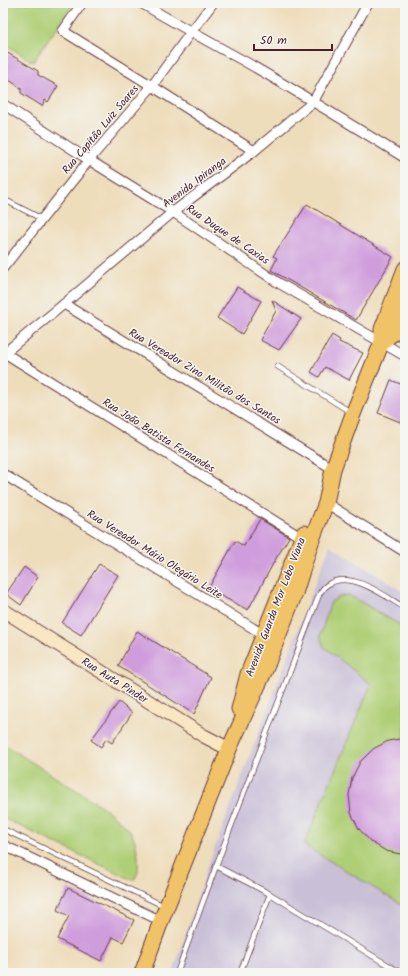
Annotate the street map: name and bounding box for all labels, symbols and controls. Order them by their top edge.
scale bar [254,26,332,52]
text: 50 m [260,31,287,50]
street label: Rua Capitão Luiz Soares [58,81,144,178]
street label: Avenida Ipiranga [159,153,230,213]
street label: Rua Duque de Caxias [182,200,273,270]
street label: Rua Vereador Zino Militão dos Santos [125,324,284,430]
street label: Rua João Batista Fernandes [99,394,219,478]
street label: Rua Vereador Mário Olegário Leite [83,506,226,604]
street label: Avenida Guarda Mor Lobo Viana [241,535,311,680]
street label: Rua Auta Pinder [78,653,152,709]

